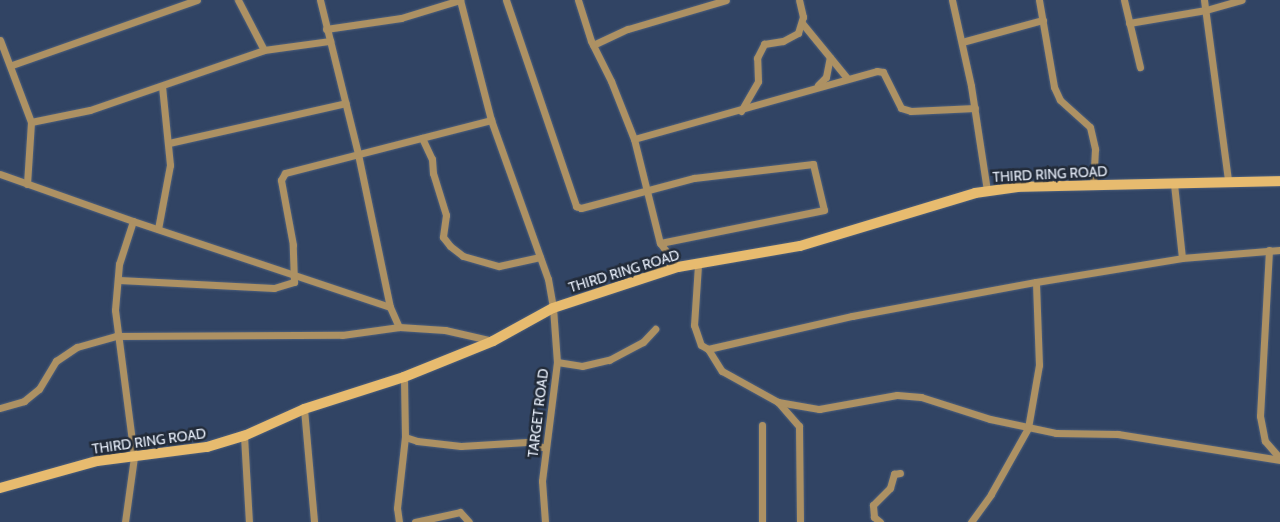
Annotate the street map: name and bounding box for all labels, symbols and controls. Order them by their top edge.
street label: THIRD RING ROAD [992,163,1108,185]
street label: THIRD RING ROAD [567,246,681,296]
street label: TARGET ROAD [524,368,552,458]
street label: THIRD RING ROAD [91,425,207,457]

